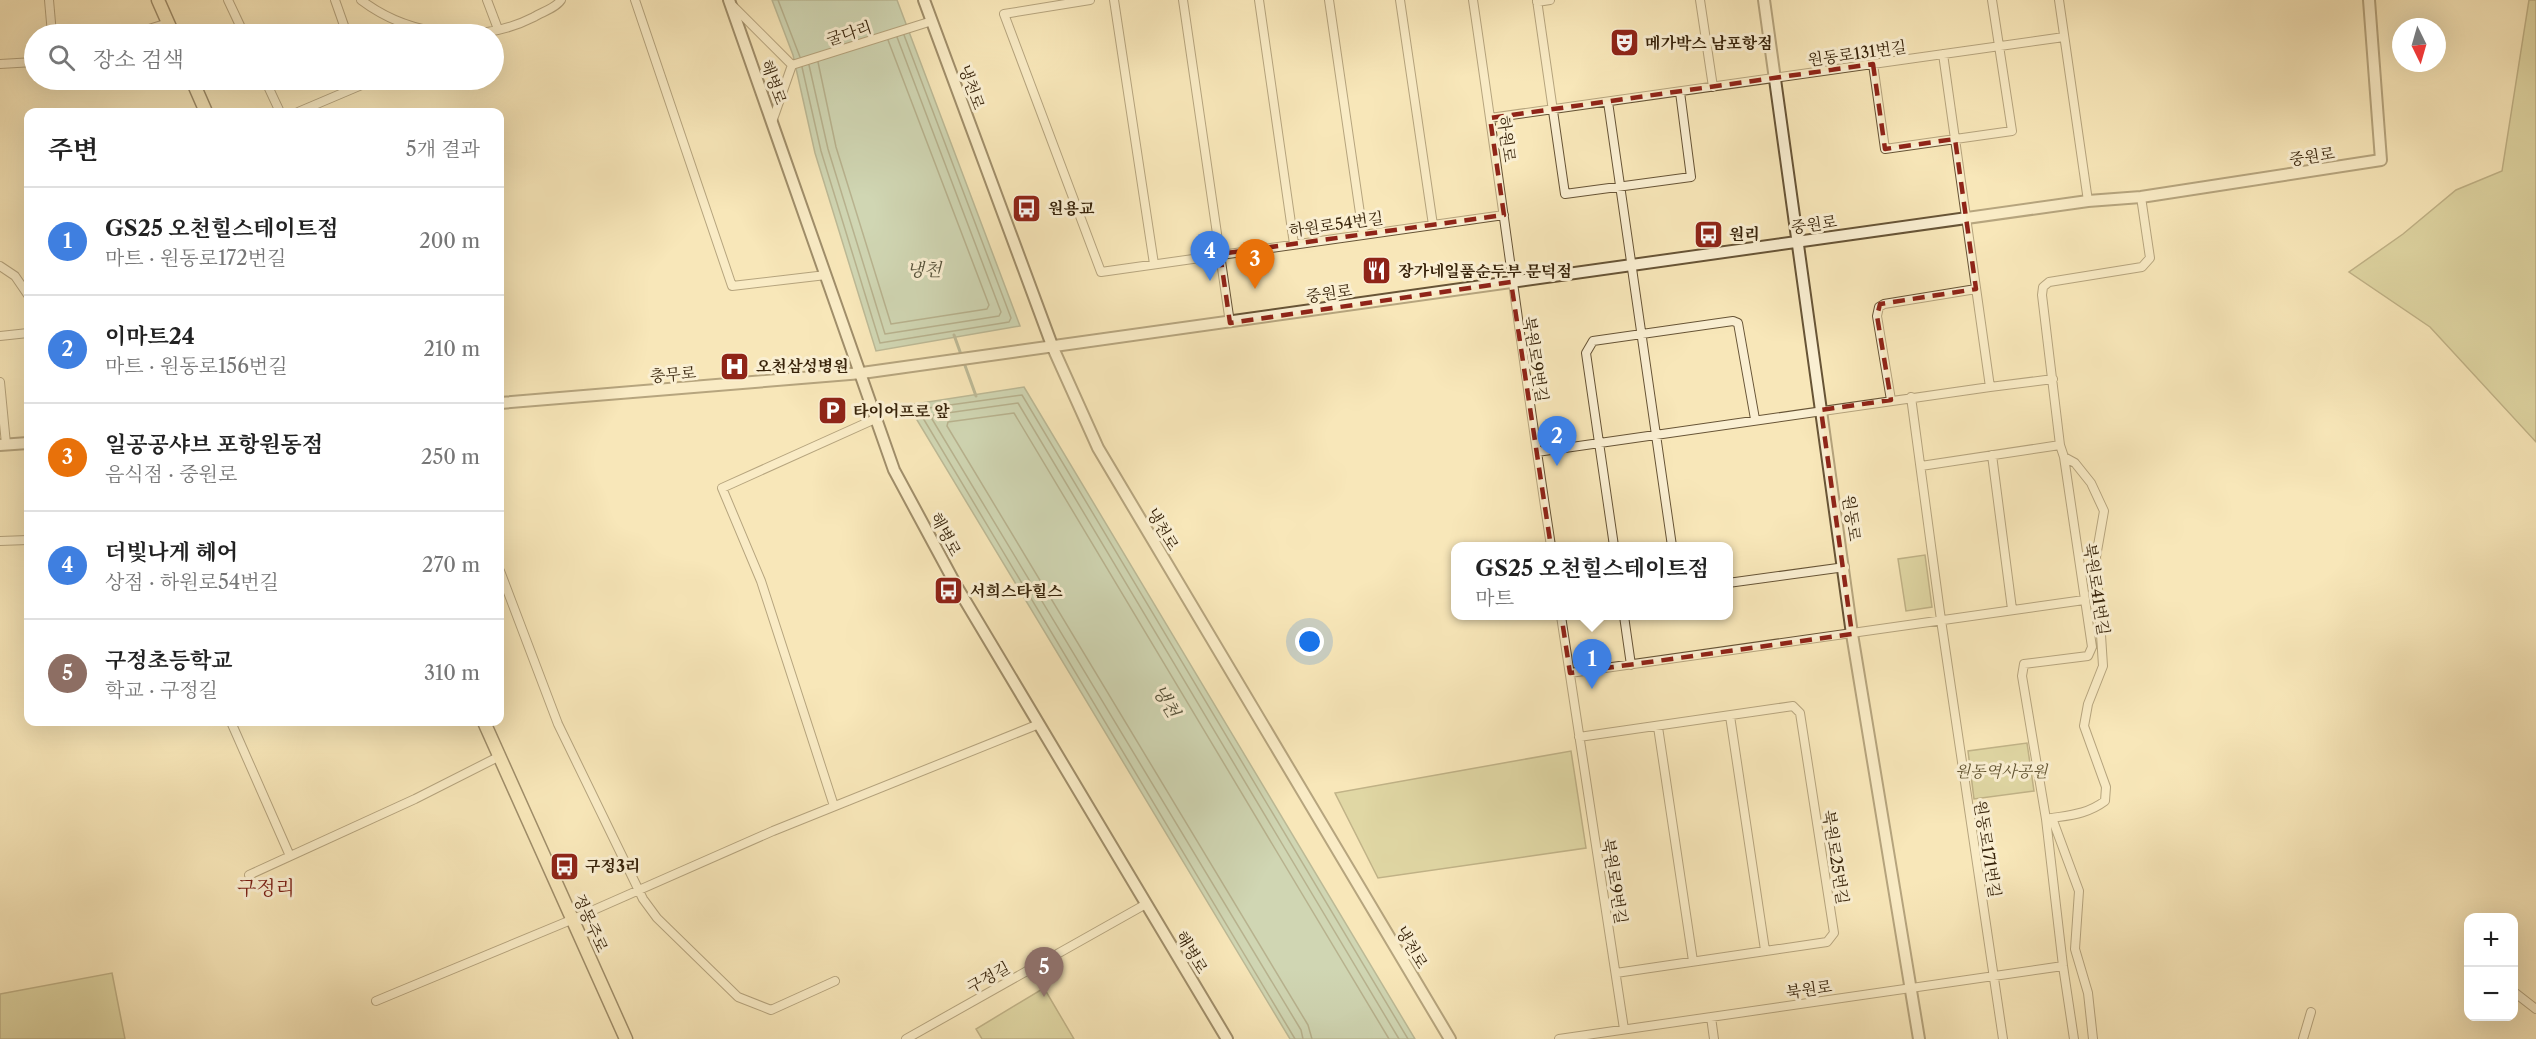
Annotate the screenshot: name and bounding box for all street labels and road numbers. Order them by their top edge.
street label: 굴다리 [824,16,874,50]
street label: 원동로131번길 [1806,36,1908,70]
street label: 해병로 [757,57,792,108]
street label: 냉천로 [955,62,990,113]
street label: 하원로 [1494,115,1520,164]
street label: 중원로 [2288,142,2337,170]
street label: 하원로54번길 [1287,207,1385,241]
street label: 중원로 [1790,211,1839,237]
street label: 중원로 [1305,280,1354,306]
street label: 북원로9번길 [1519,315,1553,403]
street label: 충무로 [649,362,698,386]
street label: 원동로 [1839,494,1865,543]
street label: 냉천로 [1142,504,1184,554]
street label: 해병로 [926,509,966,560]
street label: 북원로41번길 [2080,541,2114,637]
street label: 원동로171번길 [1970,799,2006,899]
street label: 북원로25번길 [1819,808,1853,906]
street label: 북원로9번길 [1598,837,1632,925]
street label: 정몽주로 [569,891,613,956]
street label: 냉천로 [1391,922,1433,972]
street label: 해병로 [1171,927,1213,977]
street label: 구정길 [963,957,1013,997]
street label: 북원로 [1785,976,1834,1002]

